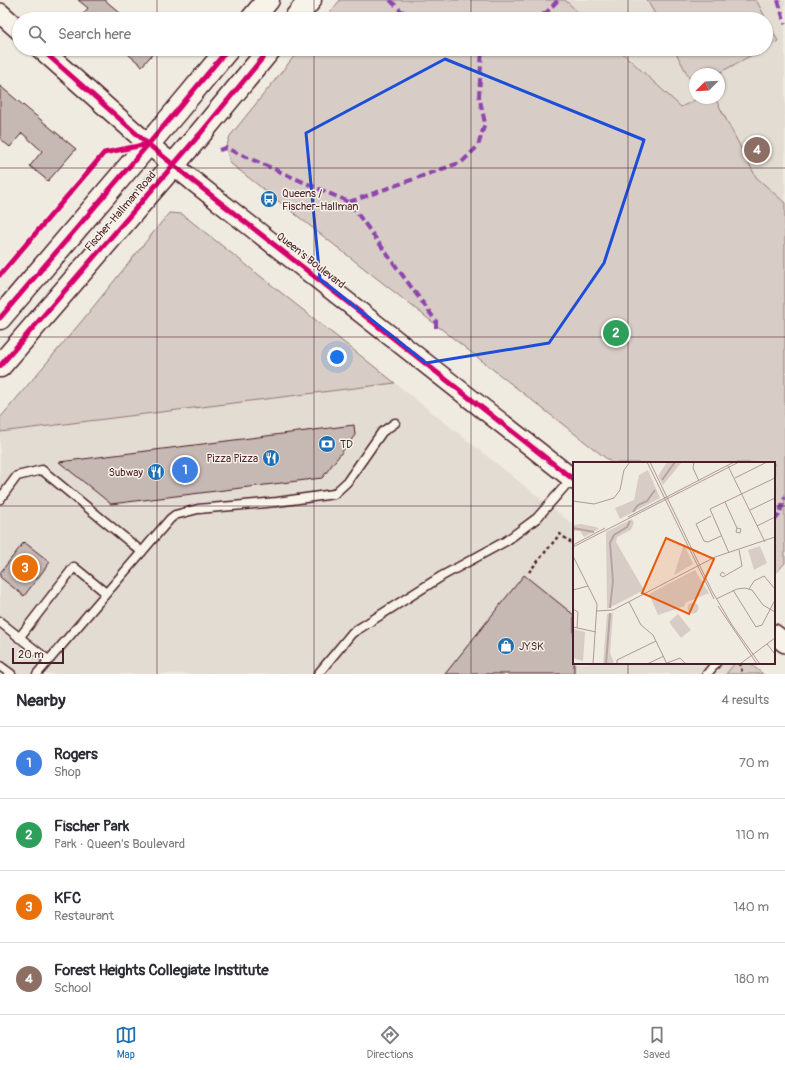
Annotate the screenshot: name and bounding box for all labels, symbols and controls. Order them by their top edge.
search box [12,12,773,56]
icon: search [26,23,48,45]
text: Search here [58,25,131,44]
north arrow [689,68,725,104]
pin: 4 [744,135,770,165]
street label: Fischer-Hallman Road [82,169,159,254]
place label: Queens / Fischer-Hallman [282,187,358,213]
bus stop icon: Queens / Fischer-Hallman [259,189,279,209]
street label: Queen's Boulevard [274,230,348,291]
pin: 2 [603,318,629,348]
your location [327,347,347,367]
bank icon: TD [317,434,337,454]
place label: TD [340,438,353,451]
restaurant icon: Pizza Pizza [261,448,281,468]
place label: Pizza Pizza [206,452,258,465]
pin: 1 [172,455,198,485]
restaurant icon: Subway [146,462,166,482]
inset map [573,462,775,664]
place label: Subway [108,466,143,479]
pin: 3 [12,553,38,583]
shop icon: JYSK [496,636,516,656]
place label: JYSK [519,640,544,653]
scale bar [12,646,64,665]
text: 20 m [18,648,44,661]
text: Nearby [16,690,65,711]
text: 4 results [722,692,769,708]
text: Rogers [54,745,98,764]
text: 1 [26,755,32,771]
text: 70 m [739,755,769,771]
text: Shop [54,764,81,780]
text: Fischer Park [54,817,129,836]
text: 2 [25,827,33,843]
text: 110 m [736,827,769,843]
text: Park · Queen's Boulevard [54,836,185,852]
text: KFC [54,889,81,908]
text: 3 [25,899,33,915]
text: 140 m [733,899,769,915]
text: Restaurant [54,908,114,924]
text: Forest Heights Collegiate Institute [54,961,269,980]
text: 4 [25,971,33,987]
text: 180 m [734,971,769,987]
text: School [54,980,91,996]
tab: Map [115,1024,137,1061]
tab: Directions [367,1024,413,1061]
tab: Saved [643,1024,670,1061]

